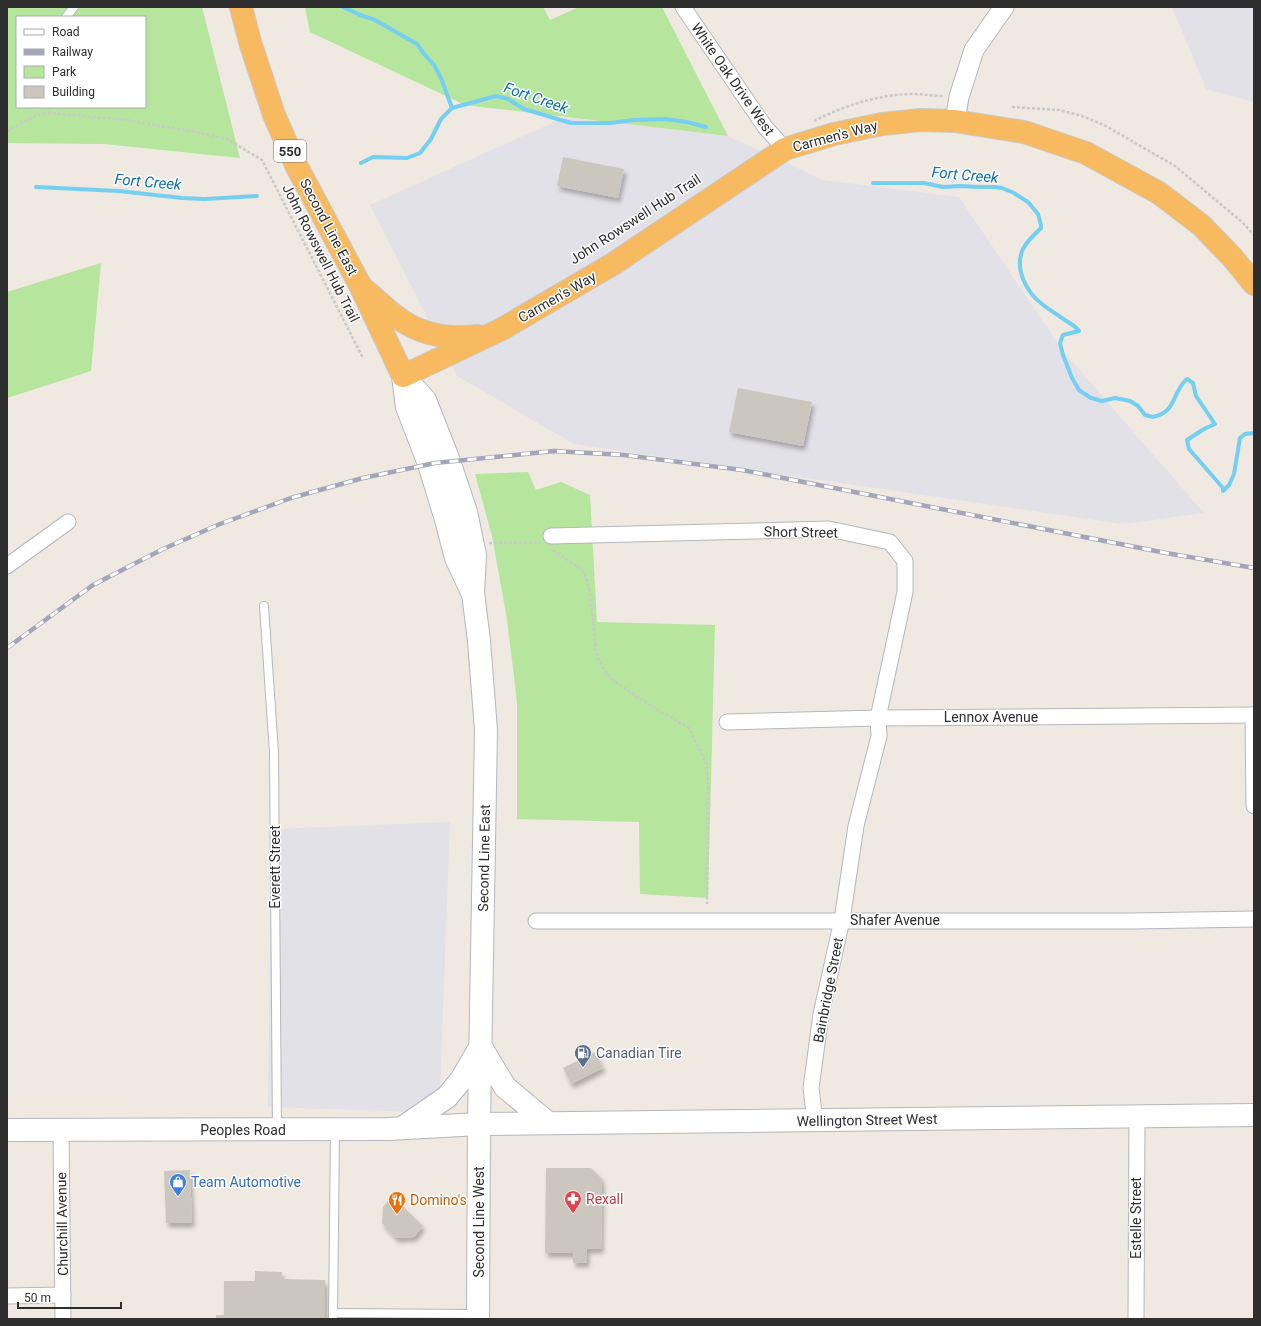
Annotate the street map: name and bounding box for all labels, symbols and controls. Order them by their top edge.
legend [16,16,146,108]
street label: White Oak Drive West [688,20,778,138]
text: Road [52,25,80,39]
text: Railway [52,45,93,59]
text: Park [52,65,77,79]
water label: Fort Creek [501,79,571,118]
text: Building [52,85,95,99]
street label: Carmen's Way [791,117,880,155]
road number: 550 [274,140,306,162]
water label: Fort Creek [931,163,1000,187]
water label: Fort Creek [114,170,183,194]
street label: John Rowswell Hub Trail [567,171,703,267]
street label: Second Line East [297,176,361,278]
street label: John Rowswell Hub Trail [279,181,363,325]
street label: Carmen's Way [515,268,599,326]
street label: Short Street [764,523,839,541]
street label: Lennox Avenue [944,709,1038,725]
street label: Second Line East [475,804,493,912]
street label: Everett Street [267,825,283,909]
street label: Shafer Avenue [850,912,940,928]
street label: Bainbridge Street [810,936,846,1044]
fuel station icon: Canadian Tire [573,1043,593,1068]
place label: Canadian Tire [596,1045,682,1061]
street label: Wellington Street West [796,1111,938,1129]
street label: Peoples Road [200,1122,286,1138]
street label: Second Line West [471,1166,487,1278]
street label: Churchill Avenue [53,1172,71,1276]
shop icon: Team Automotive [168,1172,188,1197]
place label: Team Automotive [191,1174,301,1190]
street label: Estelle Street [1128,1177,1144,1259]
pharmacy icon: Rexall [563,1189,583,1214]
restaurant icon: Domino's [387,1190,407,1215]
place label: Rexall [586,1191,623,1207]
place label: Domino's [410,1192,467,1208]
scale bar [18,1284,121,1310]
text: 50 m [24,1291,51,1305]

